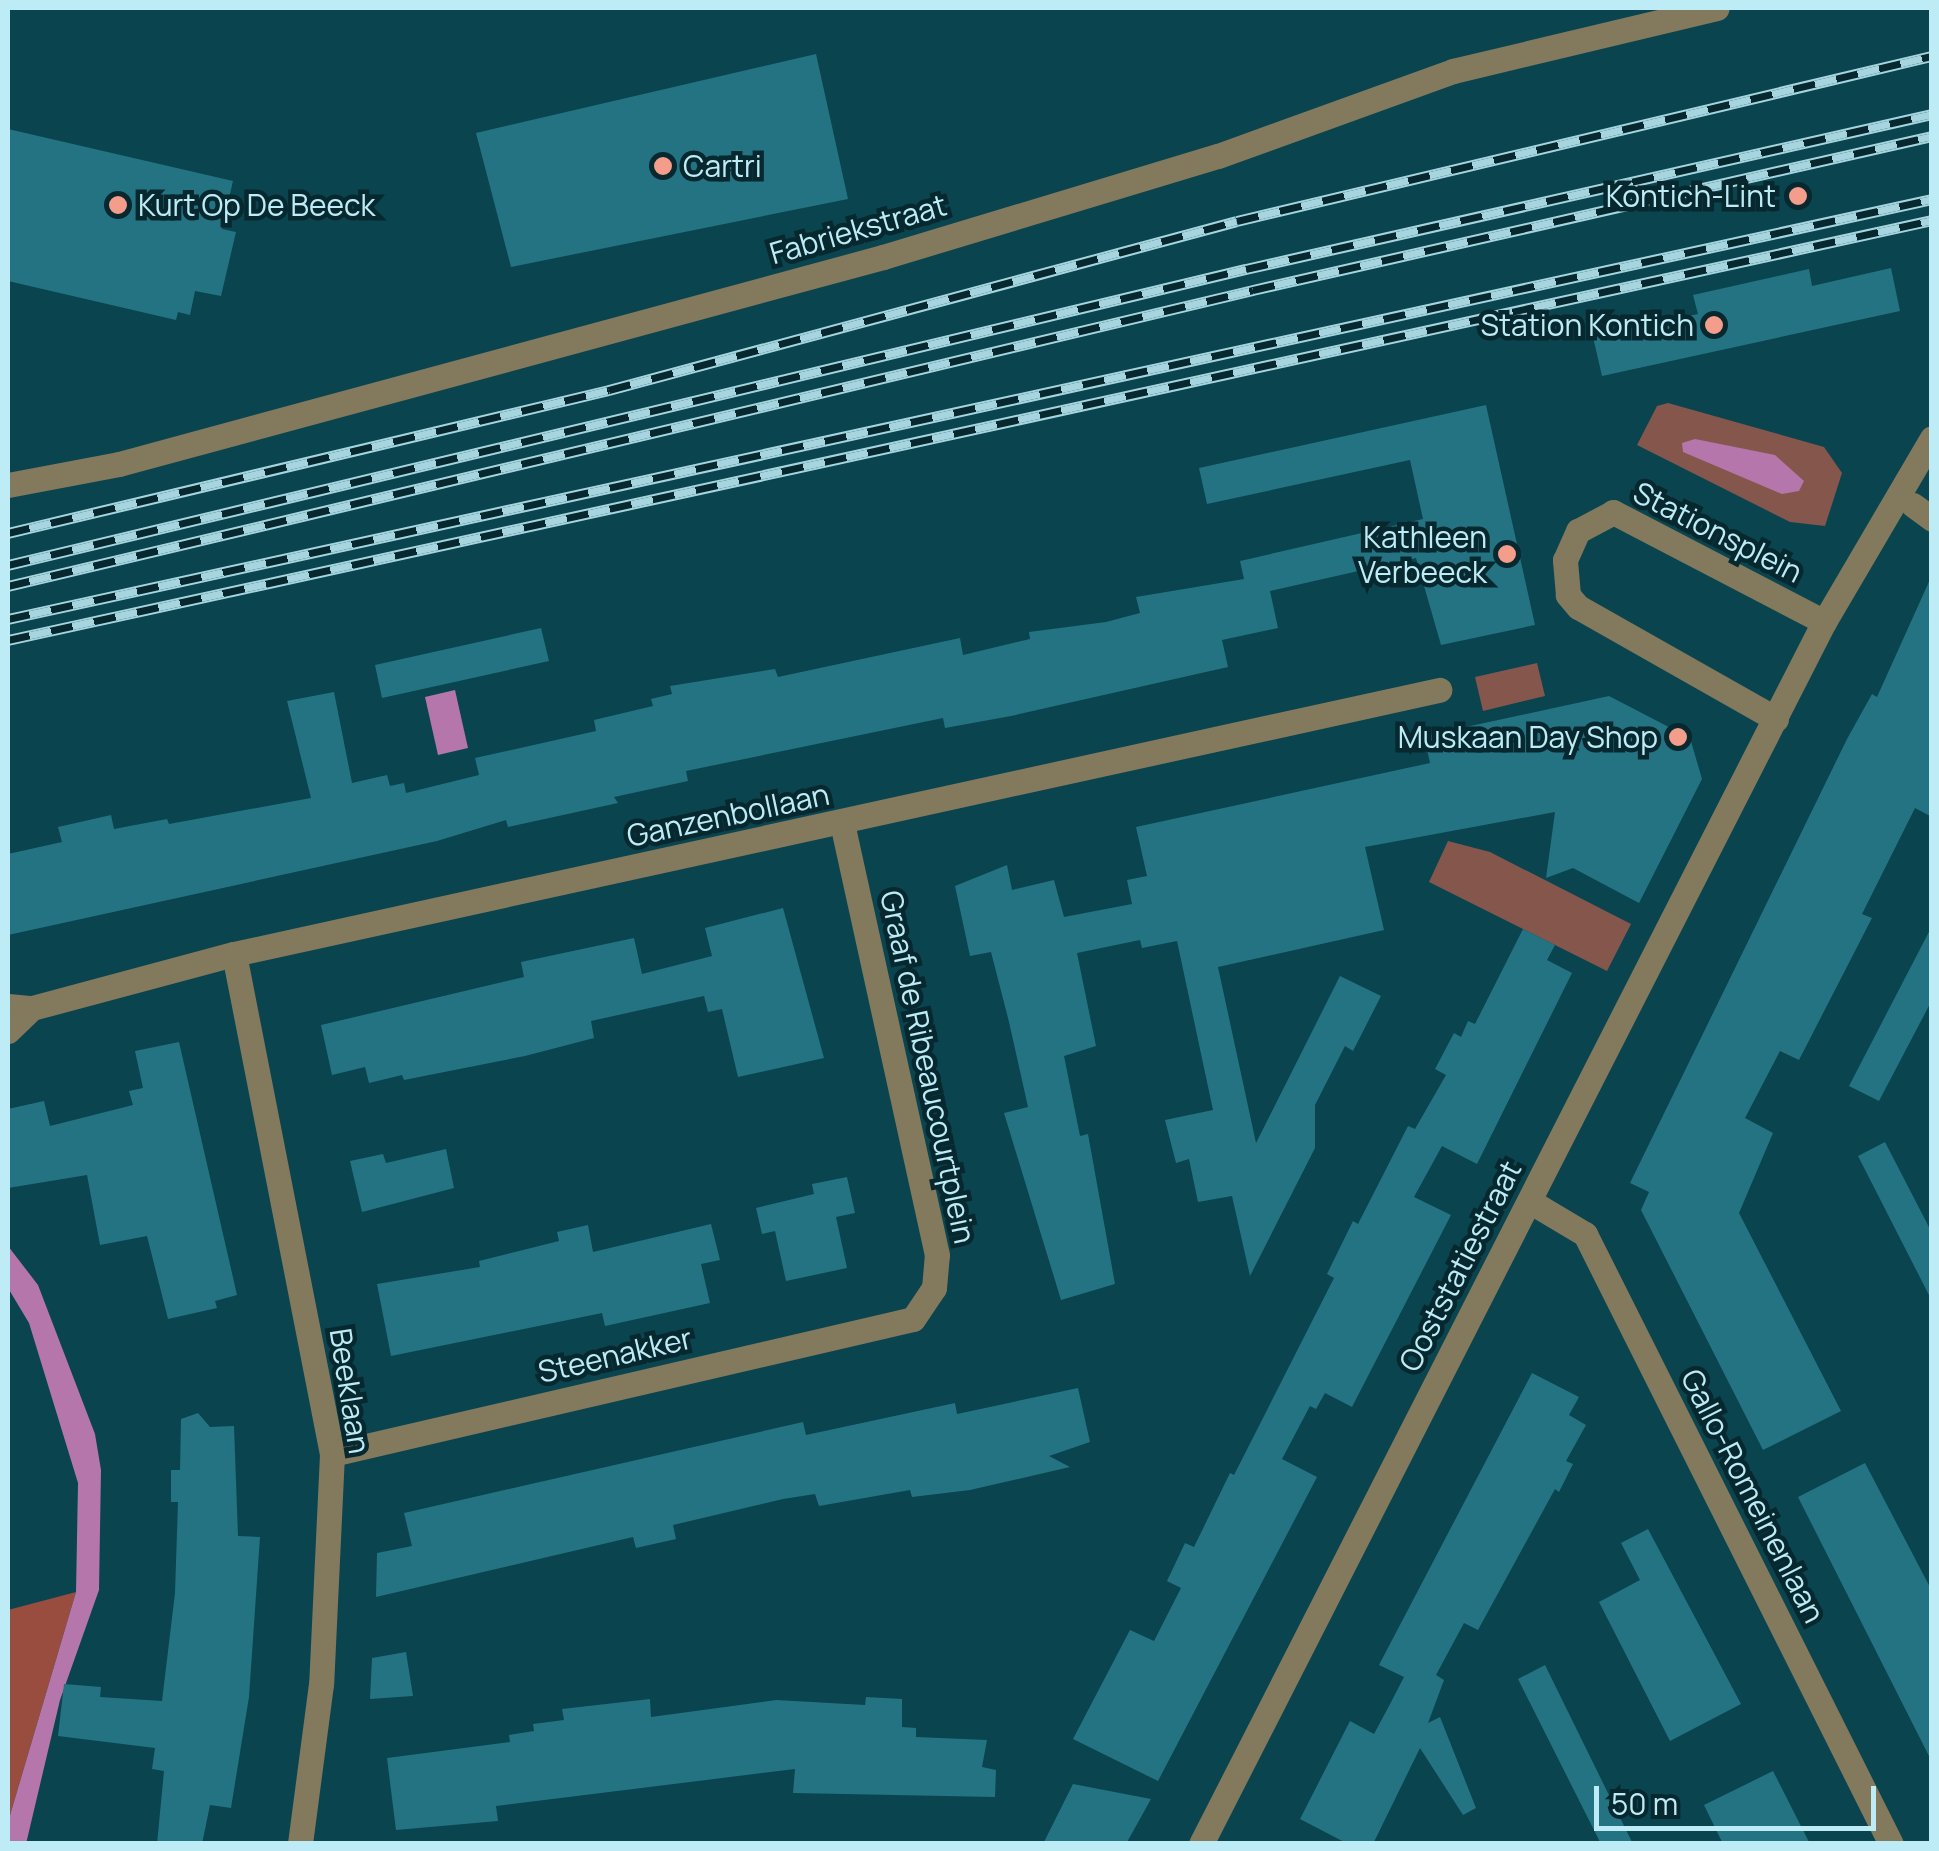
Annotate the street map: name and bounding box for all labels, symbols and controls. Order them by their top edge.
place label: Cartri [683,148,762,184]
marker: Cartri [652,155,674,177]
place label: Kontich-Lint [1606,178,1776,214]
marker: Kontich-Lint [1785,183,1811,209]
place label: Kurt Op De Beeck [138,187,375,223]
street label: Fabriekstraat [765,187,951,271]
marker: Kurt Op De Beeck [107,194,129,216]
place label: Station Kontich [1481,307,1694,343]
marker: Station Kontich [1703,314,1725,336]
street label: Stationsplein [1628,474,1808,590]
place label: Kathleen Verbeeck [1358,519,1487,590]
marker: Kathleen Verbeeck [1496,543,1518,565]
place label: Muskaan Day Shop [1398,719,1658,755]
marker: Muskaan Day Shop [1667,726,1689,748]
street label: Ganzenbollaan [624,776,832,854]
street label: Graaf de Ribeaucourtplein [873,887,983,1247]
street label: Ooststatiestraat [1391,1155,1529,1377]
street label: Steenakker [535,1320,695,1390]
street label: Beeklaan [322,1326,378,1456]
street label: Gallo-Romeinenlaan [1674,1363,1832,1629]
scale bar [1599,1766,1882,1828]
text: 50 m [1611,1783,1678,1824]

